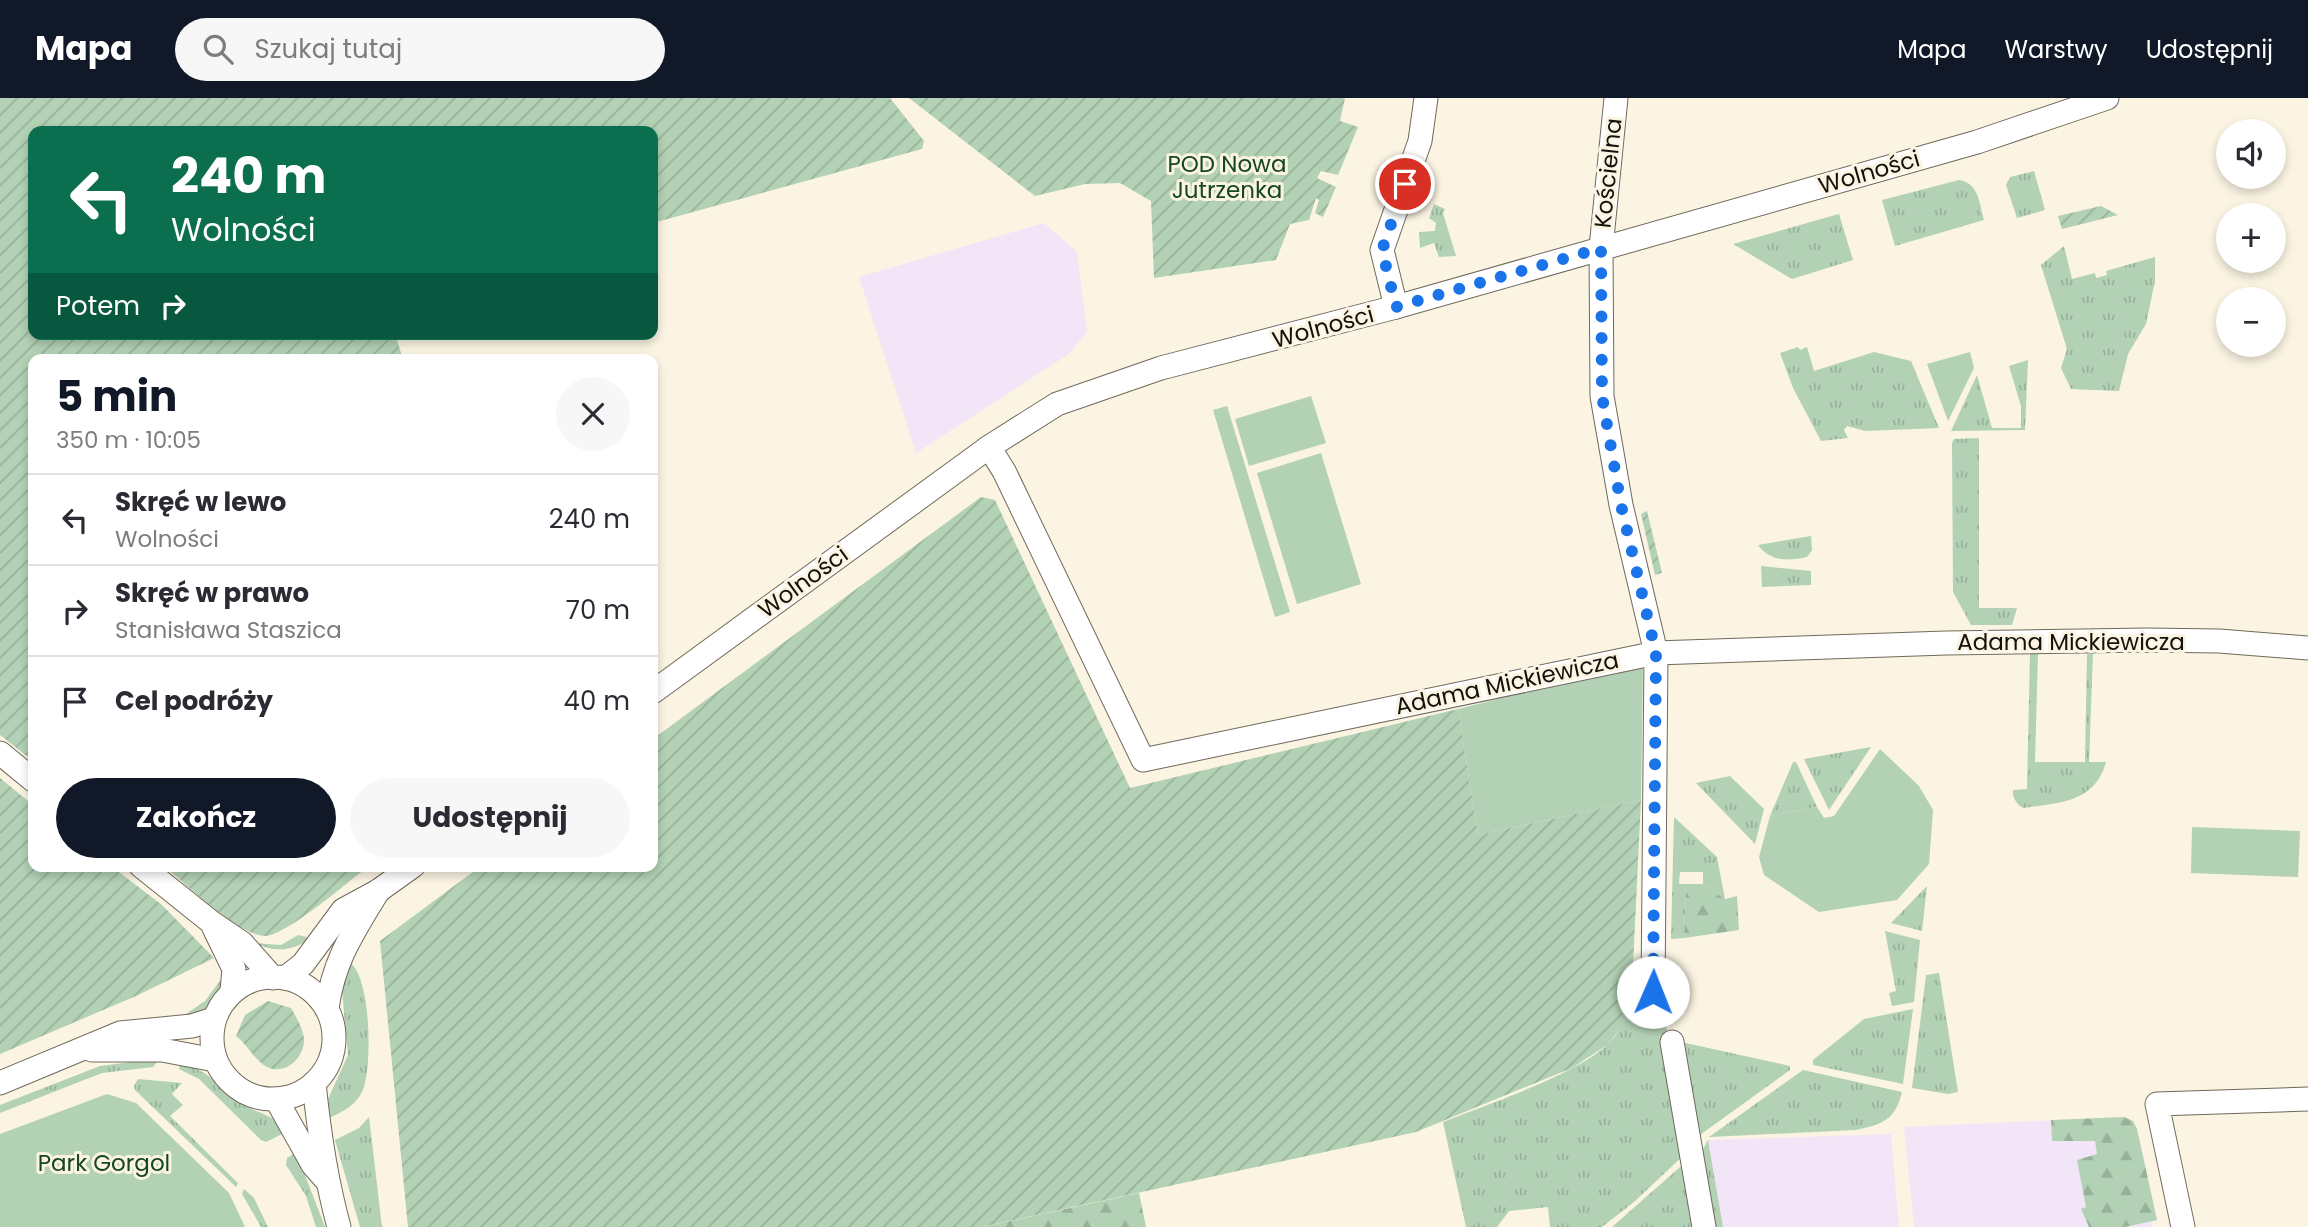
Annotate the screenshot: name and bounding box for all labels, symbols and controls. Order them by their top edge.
search box [175,18,665,81]
text: Mapa [35,25,133,72]
icon: search [199,30,237,68]
text: Szukaj tutaj [255,31,402,67]
text: Mapa [1897,33,1967,66]
text: Warstwy [2005,33,2108,66]
text: Udostępnij [2146,33,2273,66]
street label: Kościelna [1586,116,1630,230]
map controls [2216,119,2286,357]
button: sound [2216,119,2286,189]
text: 240 m [171,142,326,210]
street label: Wolności [1815,142,1923,202]
park label: POD Nowa Jutrzenka [1167,148,1287,206]
icon: left [56,154,147,245]
pin [1375,154,1435,214]
icon: arrive [1386,165,1424,203]
button: + [2216,203,2286,273]
text: Wolności [171,207,316,252]
icon: right [154,287,192,325]
button: − [2216,287,2286,357]
text: Potem [56,288,140,324]
street label: Wolności [1269,298,1377,356]
text: 5 min [56,367,177,426]
button: close [556,377,630,451]
text: 350 m · 10:05 [56,424,201,456]
text: Skręć w lewo [115,484,286,520]
icon: left [56,501,94,539]
text: 240 m [549,501,630,537]
text: Wolności [115,523,219,555]
street label: Wolności [752,539,854,625]
text: Skręć w prawo [115,575,309,611]
icon: right [56,592,94,630]
text: 70 m [566,592,630,628]
text: Stanisława Staszica [115,614,342,646]
street label: Adama Mickiewicza [1957,626,2185,658]
street label: Adama Mickiewicza [1392,644,1622,722]
icon: arrive [56,683,94,721]
text: Cel podróży [115,683,273,719]
text: 40 m [564,683,630,719]
button: Zakończ [56,778,336,858]
button: Udostępnij [350,778,630,858]
position arrow [1616,955,1690,1029]
park label: Park Gorgol [38,1147,170,1179]

